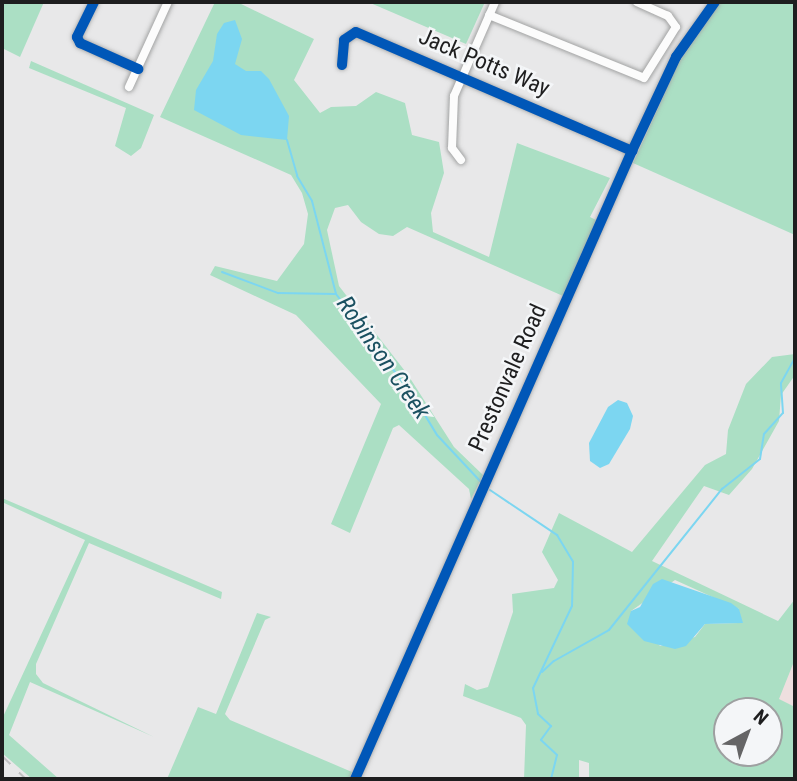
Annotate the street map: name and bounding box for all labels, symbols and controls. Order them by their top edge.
street label: Jack Potts Way [414,23,554,103]
water label: Robinson Creek [330,291,436,425]
street label: Prestonvale Road [463,300,553,456]
north arrow [713,697,783,767]
text: N [749,705,773,730]

